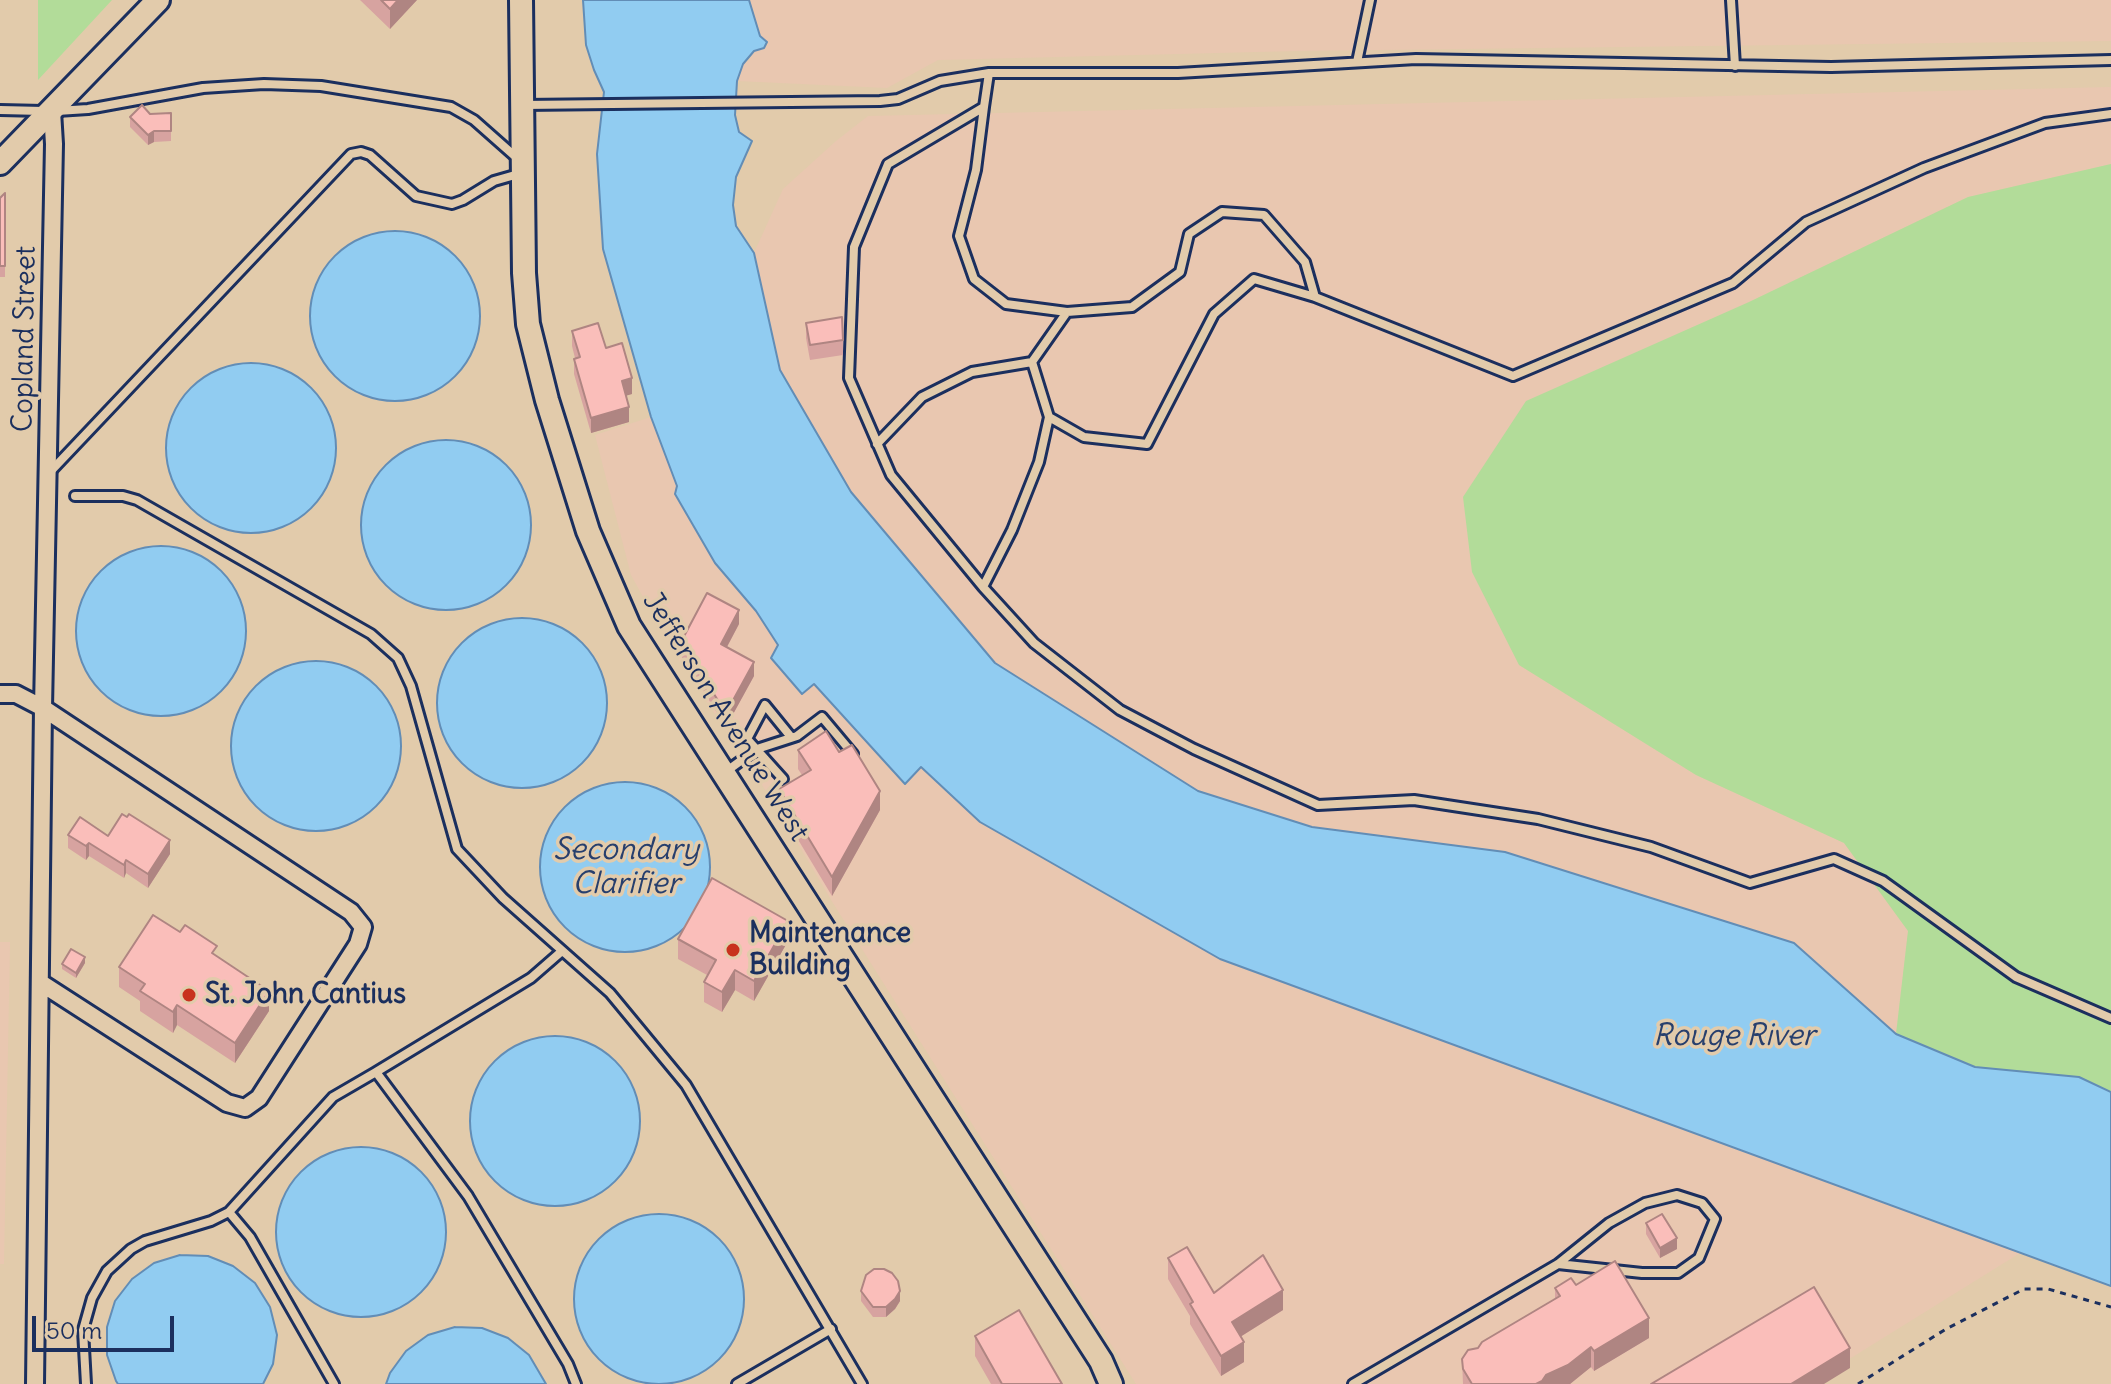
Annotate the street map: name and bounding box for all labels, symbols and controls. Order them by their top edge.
street label: Copland Street [7,246,43,432]
street label: Jefferson Avenue West [635,586,815,848]
water label: Secondary Clarifier [553,832,699,902]
place label: Maintenance Building [749,917,911,983]
marker: Maintenance Building [724,941,742,959]
place label: St. John Cantius [205,978,406,1012]
marker: St. John Cantius [180,986,198,1004]
water label: Rouge River [1653,1018,1815,1054]
scale bar [36,1300,178,1350]
text: 50 m [46,1315,102,1345]

